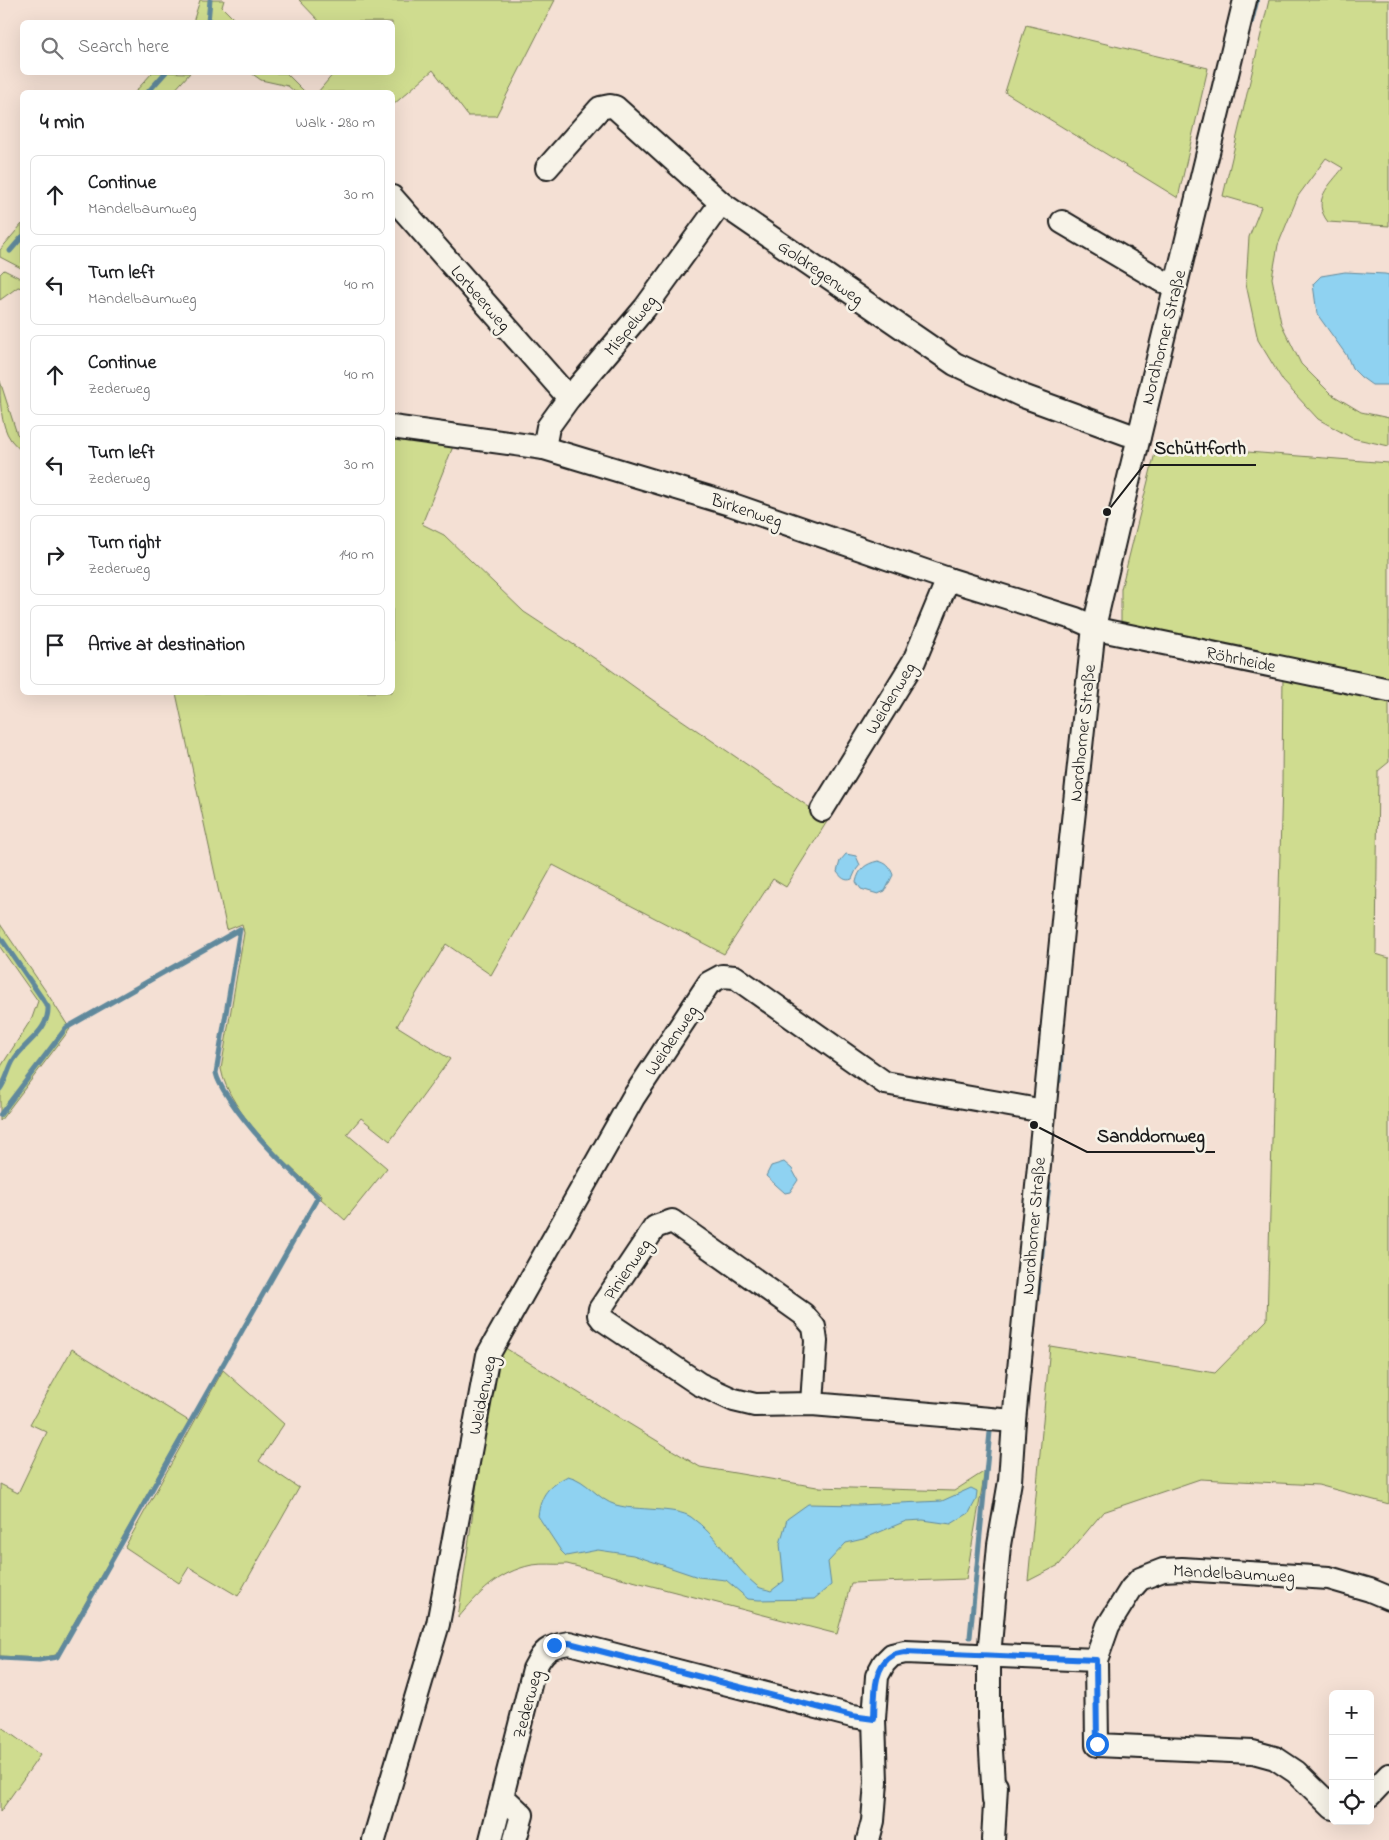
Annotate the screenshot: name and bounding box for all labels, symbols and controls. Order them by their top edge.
search box [20,20,395,75]
icon: search [38,34,66,62]
text: Search here [78,34,169,61]
text: 4 min [40,108,84,138]
text: Walk · 280 m [296,111,375,135]
text: Continue [88,170,156,197]
icon: ahead [41,181,69,209]
text: 30 m [344,183,374,207]
text: Mandelbaumweg [88,197,197,221]
street label: Goldregenweg [771,234,868,314]
text: Turn left [88,260,155,287]
street label: Lorbeerweg [442,260,516,339]
street label: Nordhorner Straße [1136,266,1194,408]
icon: left [41,271,69,299]
text: 40 m [344,273,374,297]
text: Mandelbaumweg [88,287,197,311]
street label: Mispelweg [599,290,665,363]
text: Continue [88,350,156,377]
icon: ahead [41,361,69,389]
text: 40 m [344,363,374,387]
text: Zederweg [88,377,150,401]
callout: Schüttforth [1144,431,1256,465]
text: Schüttforth [1154,436,1246,463]
text: Turn left [88,440,155,467]
icon: left [41,451,69,479]
text: 30 m [344,453,374,477]
text: Zederweg [88,467,150,491]
street label: Birkenweg [706,488,785,537]
text: Turn right [88,530,161,557]
icon: right [41,541,69,569]
text: 140 m [339,543,374,567]
text: Zederweg [88,557,150,581]
icon: arrive [41,631,69,659]
text: Arrive at destination [88,632,245,659]
street label: Röhrheide [1203,641,1279,681]
street label: Weidenweg [860,658,924,741]
street label: Nordhorner Straße [1064,662,1104,803]
street label: Weidenweg [639,1001,707,1082]
callout: Sanddornweg [1087,1118,1215,1152]
text: Sanddornweg [1097,1124,1205,1153]
street label: Nordhorner Straße [1016,1155,1054,1296]
street label: Pinienweg [598,1234,660,1307]
street label: Weidenweg [463,1353,506,1438]
street label: Mandelbaumweg [1172,1559,1296,1592]
route end [543,1634,566,1657]
street label: Zederweg [507,1667,552,1742]
map controls [1329,1690,1374,1825]
button: + [1329,1690,1374,1735]
route start [1086,1733,1109,1756]
button: − [1329,1735,1374,1780]
button: locate [1329,1780,1374,1825]

